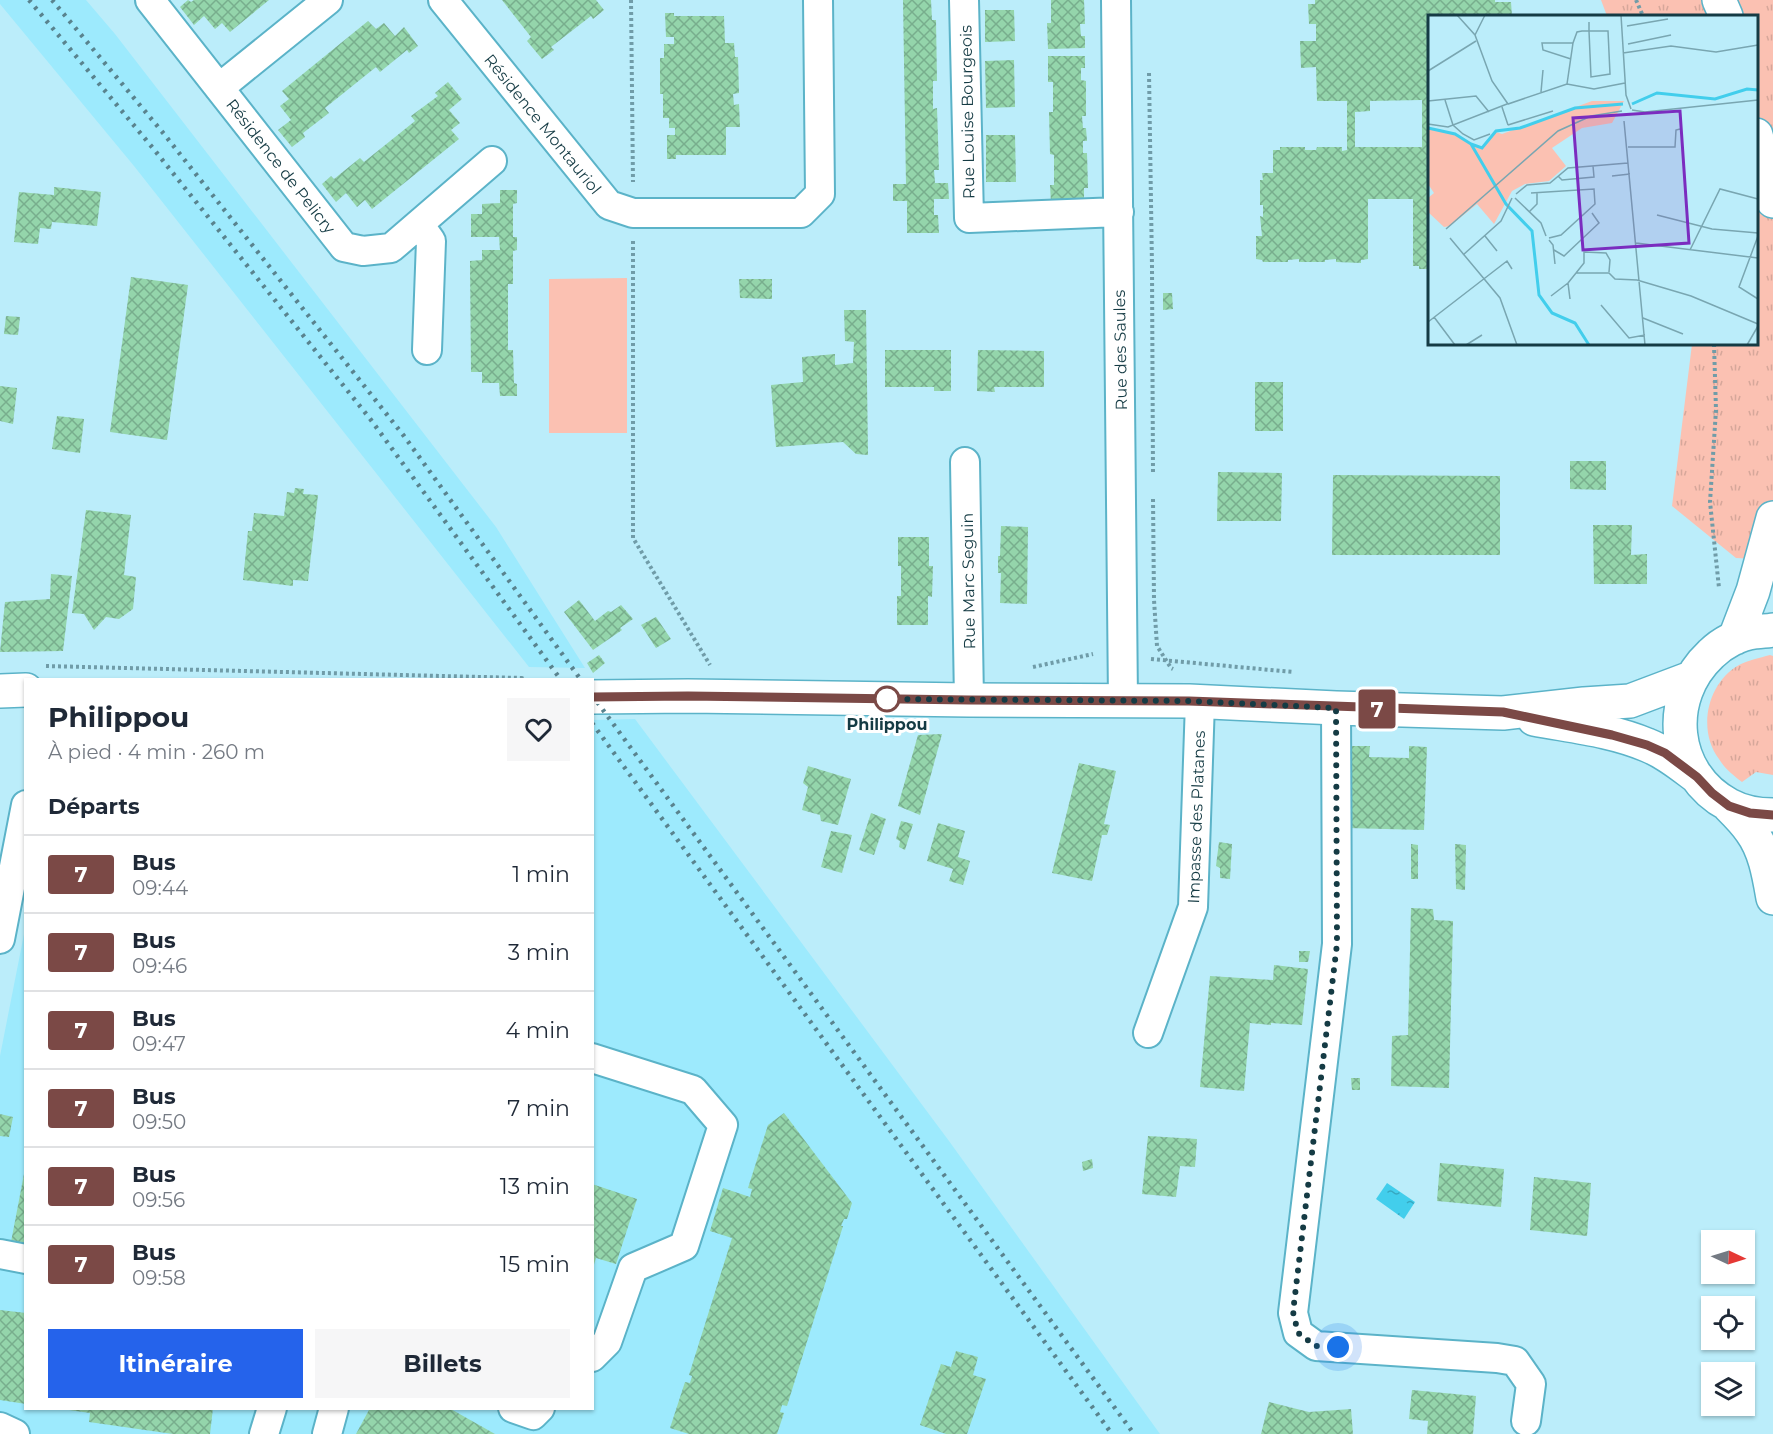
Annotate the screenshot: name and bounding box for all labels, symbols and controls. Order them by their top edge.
inset map [1428,15,1758,345]
street label: Rue Louise Bourgeois [956,25,979,199]
street label: Résidence Montauriol [480,50,605,198]
street label: Résidence de Pelicry [222,95,339,238]
street label: Rue des Saules [1110,289,1131,410]
street label: Rue Marc Seguin [958,513,979,649]
marker: Philippou [874,686,900,712]
line badge: 7 [1358,690,1396,728]
text: 7 [1370,697,1384,722]
button: heart [507,698,570,761]
text: Philippou [48,700,189,734]
place label: Philippou [847,715,927,734]
street label: Impasse des Platanes [1184,730,1209,904]
text: À pied · 4 min · 260 m [48,740,265,764]
text: Départs [48,793,140,820]
text: Bus [132,849,176,876]
text: 1 min [512,861,570,888]
text: 7 [74,862,88,887]
text: 09:44 [132,876,188,900]
text: Bus [132,927,176,954]
text: 3 min [508,939,570,966]
text: 7 [74,940,88,965]
text: 09:46 [132,954,187,978]
text: Bus [132,1005,176,1032]
text: 4 min [506,1017,570,1044]
text: 7 [74,1018,88,1043]
text: 09:47 [132,1032,186,1056]
text: Bus [132,1083,176,1110]
text: 7 min [507,1095,570,1122]
text: 7 [74,1096,88,1121]
text: 09:50 [132,1110,186,1134]
text: Bus [132,1161,176,1188]
text: 13 min [500,1173,570,1200]
text: 7 [74,1174,88,1199]
text: 09:56 [132,1188,185,1212]
north arrow [1701,1230,1755,1284]
map controls [1701,1230,1755,1416]
text: Bus [132,1239,176,1266]
text: 15 min [500,1251,570,1278]
text: 7 [74,1252,88,1277]
text: 09:58 [132,1266,186,1290]
button: locate [1701,1296,1755,1350]
button: Itinéraire [48,1329,303,1398]
button: Billets [315,1329,570,1398]
your location [1323,1332,1353,1362]
button: layers [1701,1362,1755,1416]

